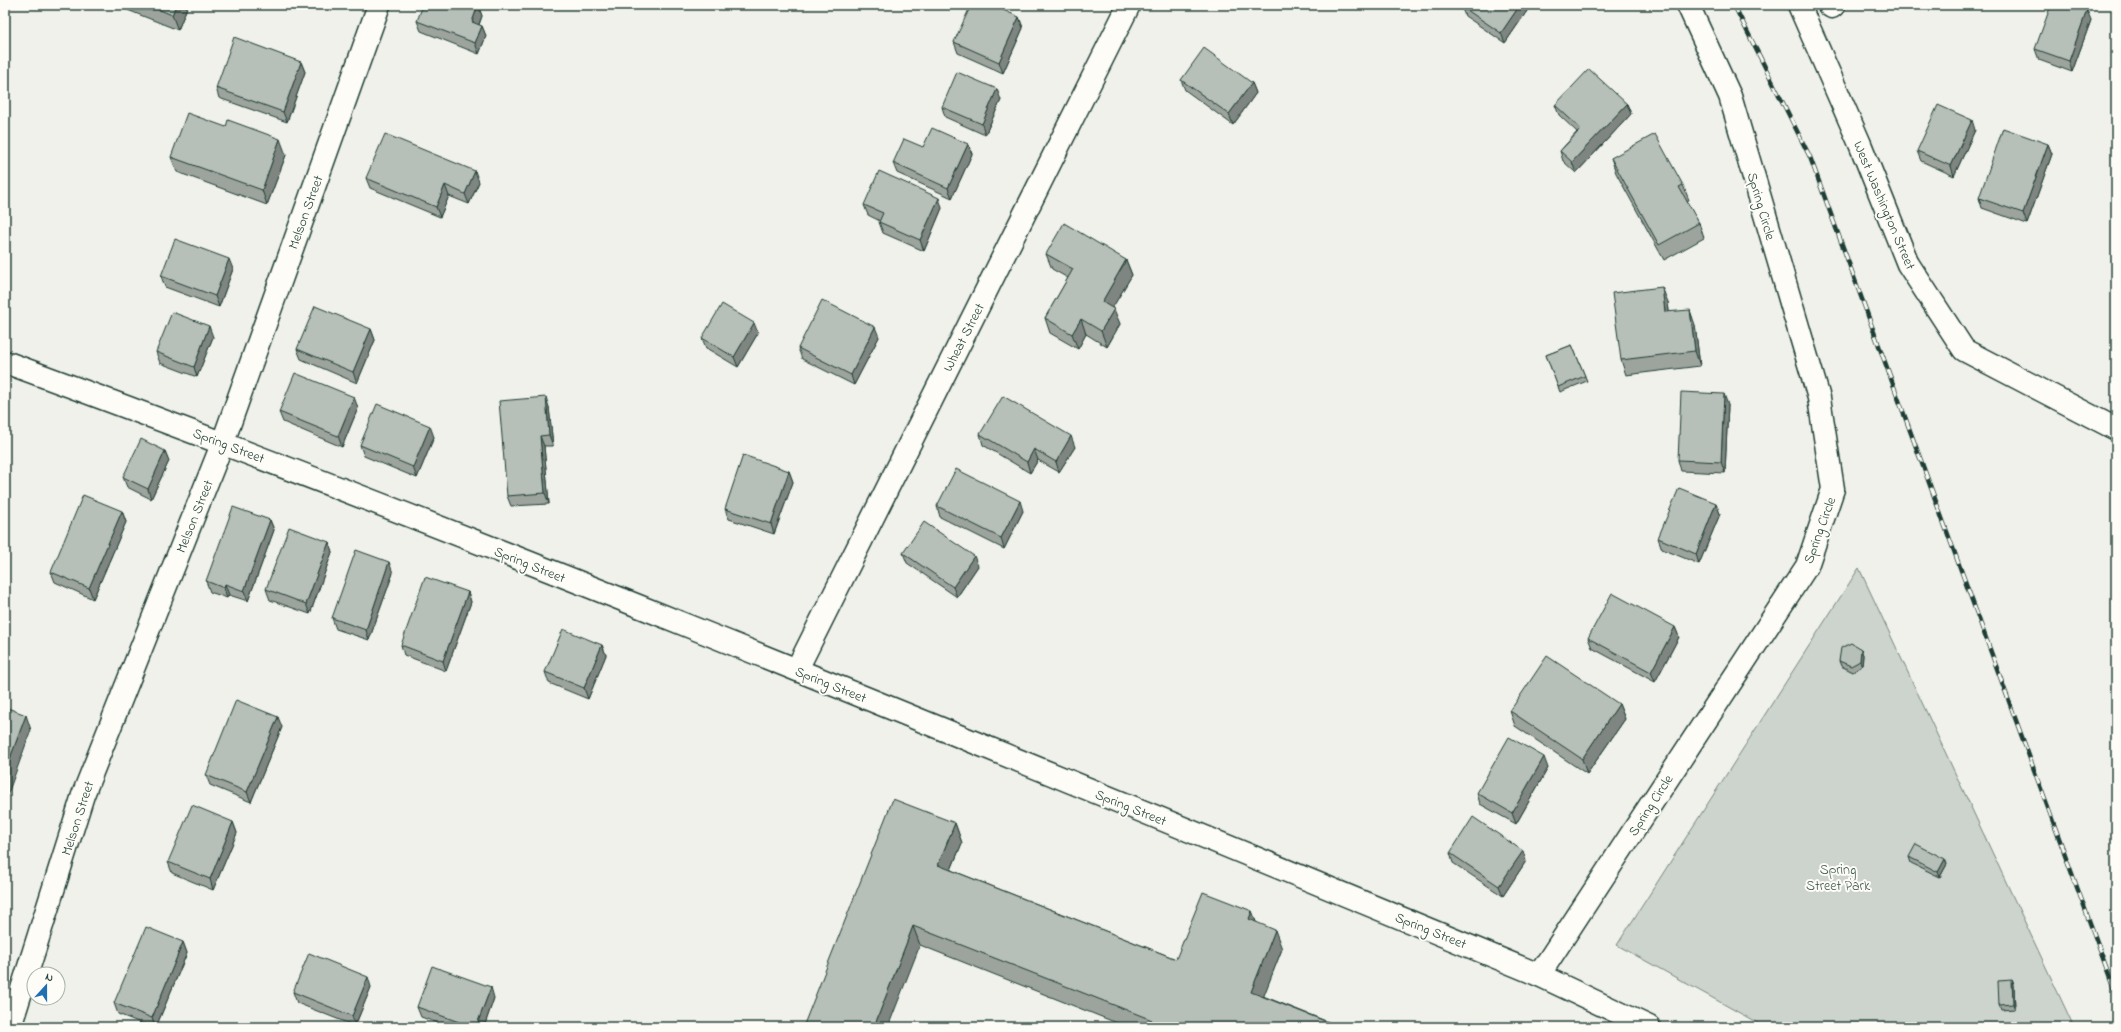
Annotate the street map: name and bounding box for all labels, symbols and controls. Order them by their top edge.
street label: West Washington Street [1846,138,1920,274]
street label: Spring Circle [1740,170,1780,244]
street label: Melson Street [283,172,330,252]
street label: Wheat Street [938,299,991,376]
street label: Spring Street [189,423,268,471]
street label: Melson Street [171,477,220,556]
street label: Spring Circle [1799,494,1843,567]
street label: Spring Street [490,542,569,590]
street label: Spring Street [791,662,870,710]
street label: Spring Circle [1624,770,1680,841]
street label: Melson Street [57,778,100,858]
street label: Spring Street [1091,785,1170,833]
park label: Spring Street Park [1806,860,1871,897]
street label: Spring Street [1391,908,1470,956]
north arrow [26,966,66,1006]
text: N [43,969,56,986]

